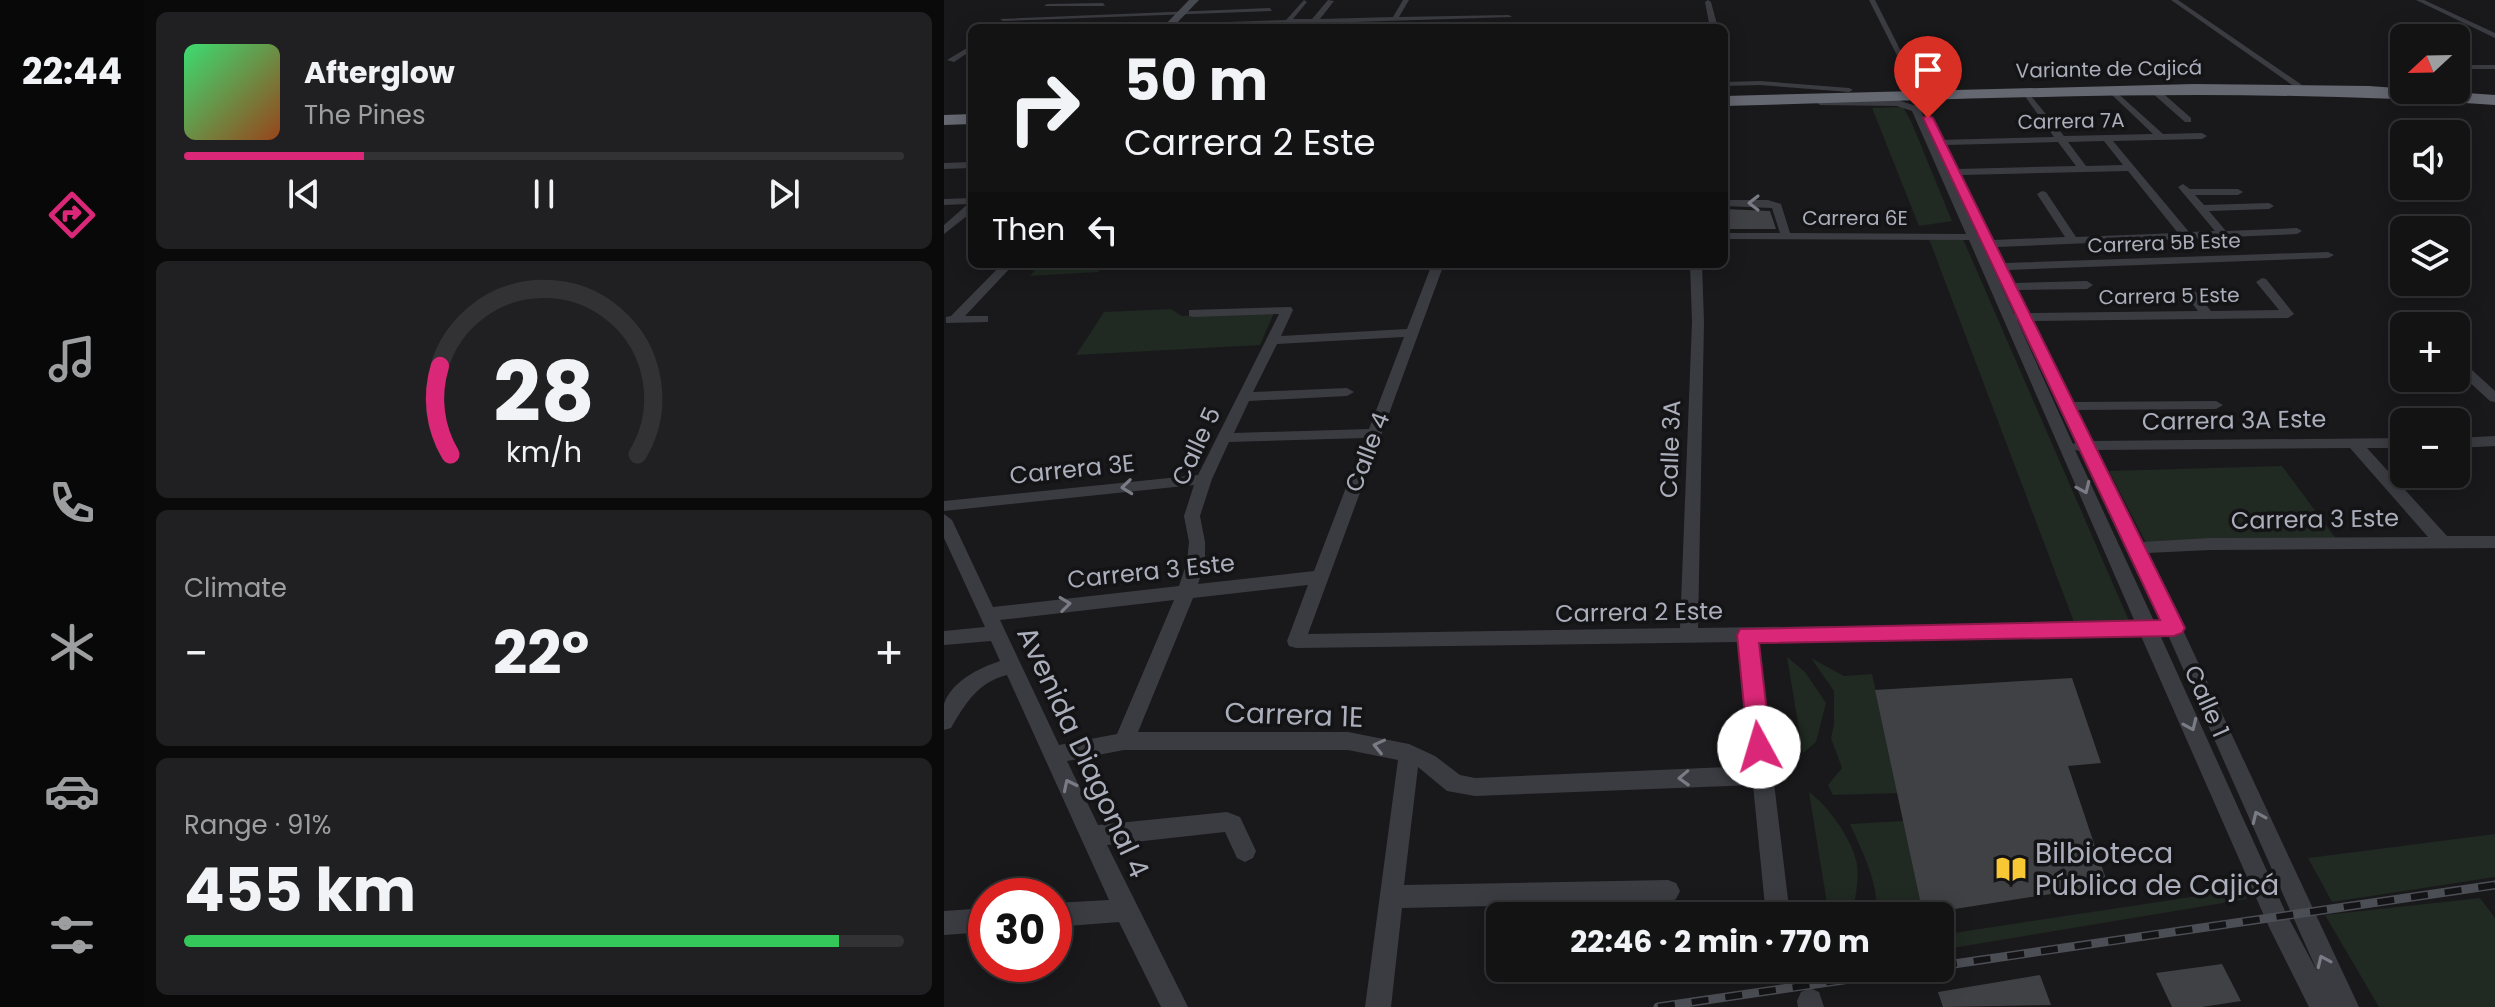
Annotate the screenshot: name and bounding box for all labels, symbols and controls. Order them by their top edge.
north arrow [2390,24,2470,104]
map controls [2390,24,2470,488]
pin [1894,36,1962,118]
text: 50 m [1124,41,1268,120]
text: 22:44 [22,46,122,97]
icon: arrive [1906,48,1950,92]
text: Afterglow [304,51,455,94]
street label: Variante de Cajicá [2016,53,2202,85]
icon: right [992,56,1096,160]
text: The Pines [304,97,426,133]
street label: Carrera 7A [2017,106,2125,136]
text: Carrera 2 Este [1124,117,1376,168]
button: sound [2390,120,2470,200]
icon: previous [282,172,326,216]
icon: pause [522,172,566,216]
icon: next [762,172,806,216]
icon: directions [44,187,100,243]
one-way arrow [1747,194,1760,212]
street label: Carrera 6E [1802,204,1908,232]
text: Then [992,208,1065,251]
icon: left [1081,208,1125,252]
button: layers [2390,216,2470,296]
street label: Carrera 5B Este [2087,226,2241,260]
street label: Carrera 5 Este [2098,281,2240,311]
button: + [2390,312,2470,392]
icon: music [44,331,100,387]
text: 28 [493,334,595,450]
street label: Calle 3A [1652,399,1688,499]
street label: Calle 5 [1164,401,1228,491]
street label: Carrera 3A Este [2142,402,2326,438]
street label: Calle 4 [1337,407,1397,497]
button: − [2390,408,2470,488]
text: km/h [506,432,582,472]
street label: Carrera 3E [1008,446,1136,492]
icon: phone [44,475,100,531]
one-way arrow [1120,479,1133,496]
one-way arrow [2075,479,2091,494]
street label: Carrera 3 Este [2231,501,2399,537]
street label: Carrera 3 Este [1066,546,1236,596]
text: Climate [184,570,287,606]
street label: Carrera 2 Este [1555,594,1723,630]
one-way arrow [1059,596,1072,613]
text: 22° [493,611,589,695]
icon: climate [44,619,100,675]
street label: Avenida Diagonal 4 [1008,620,1158,884]
text: − [184,623,208,684]
text: + [874,623,904,684]
street label: Calle 1 [2177,660,2237,742]
street label: Carrera 1E [1224,693,1364,737]
position arrow [1717,705,1801,789]
one-way arrow [2181,717,2197,731]
one-way arrow [1373,738,1387,755]
icon: car [44,763,100,819]
one-way arrow [1677,769,1690,786]
one-way arrow [1063,779,1079,794]
text: Range · 91% [184,807,332,843]
one-way arrow [2252,811,2268,826]
place label: Bilbioteca Pública de Cajicá [2035,834,2279,905]
text: 455 km [184,848,416,932]
library icon: Bilbioteca Pública de Cajicá [1994,852,2028,886]
speed limit sign: 30 [968,878,1072,982]
icon: filters [44,907,100,963]
text: 22:46 · 2 min · 770 m [1570,920,1870,963]
one-way arrow [2317,955,2333,969]

